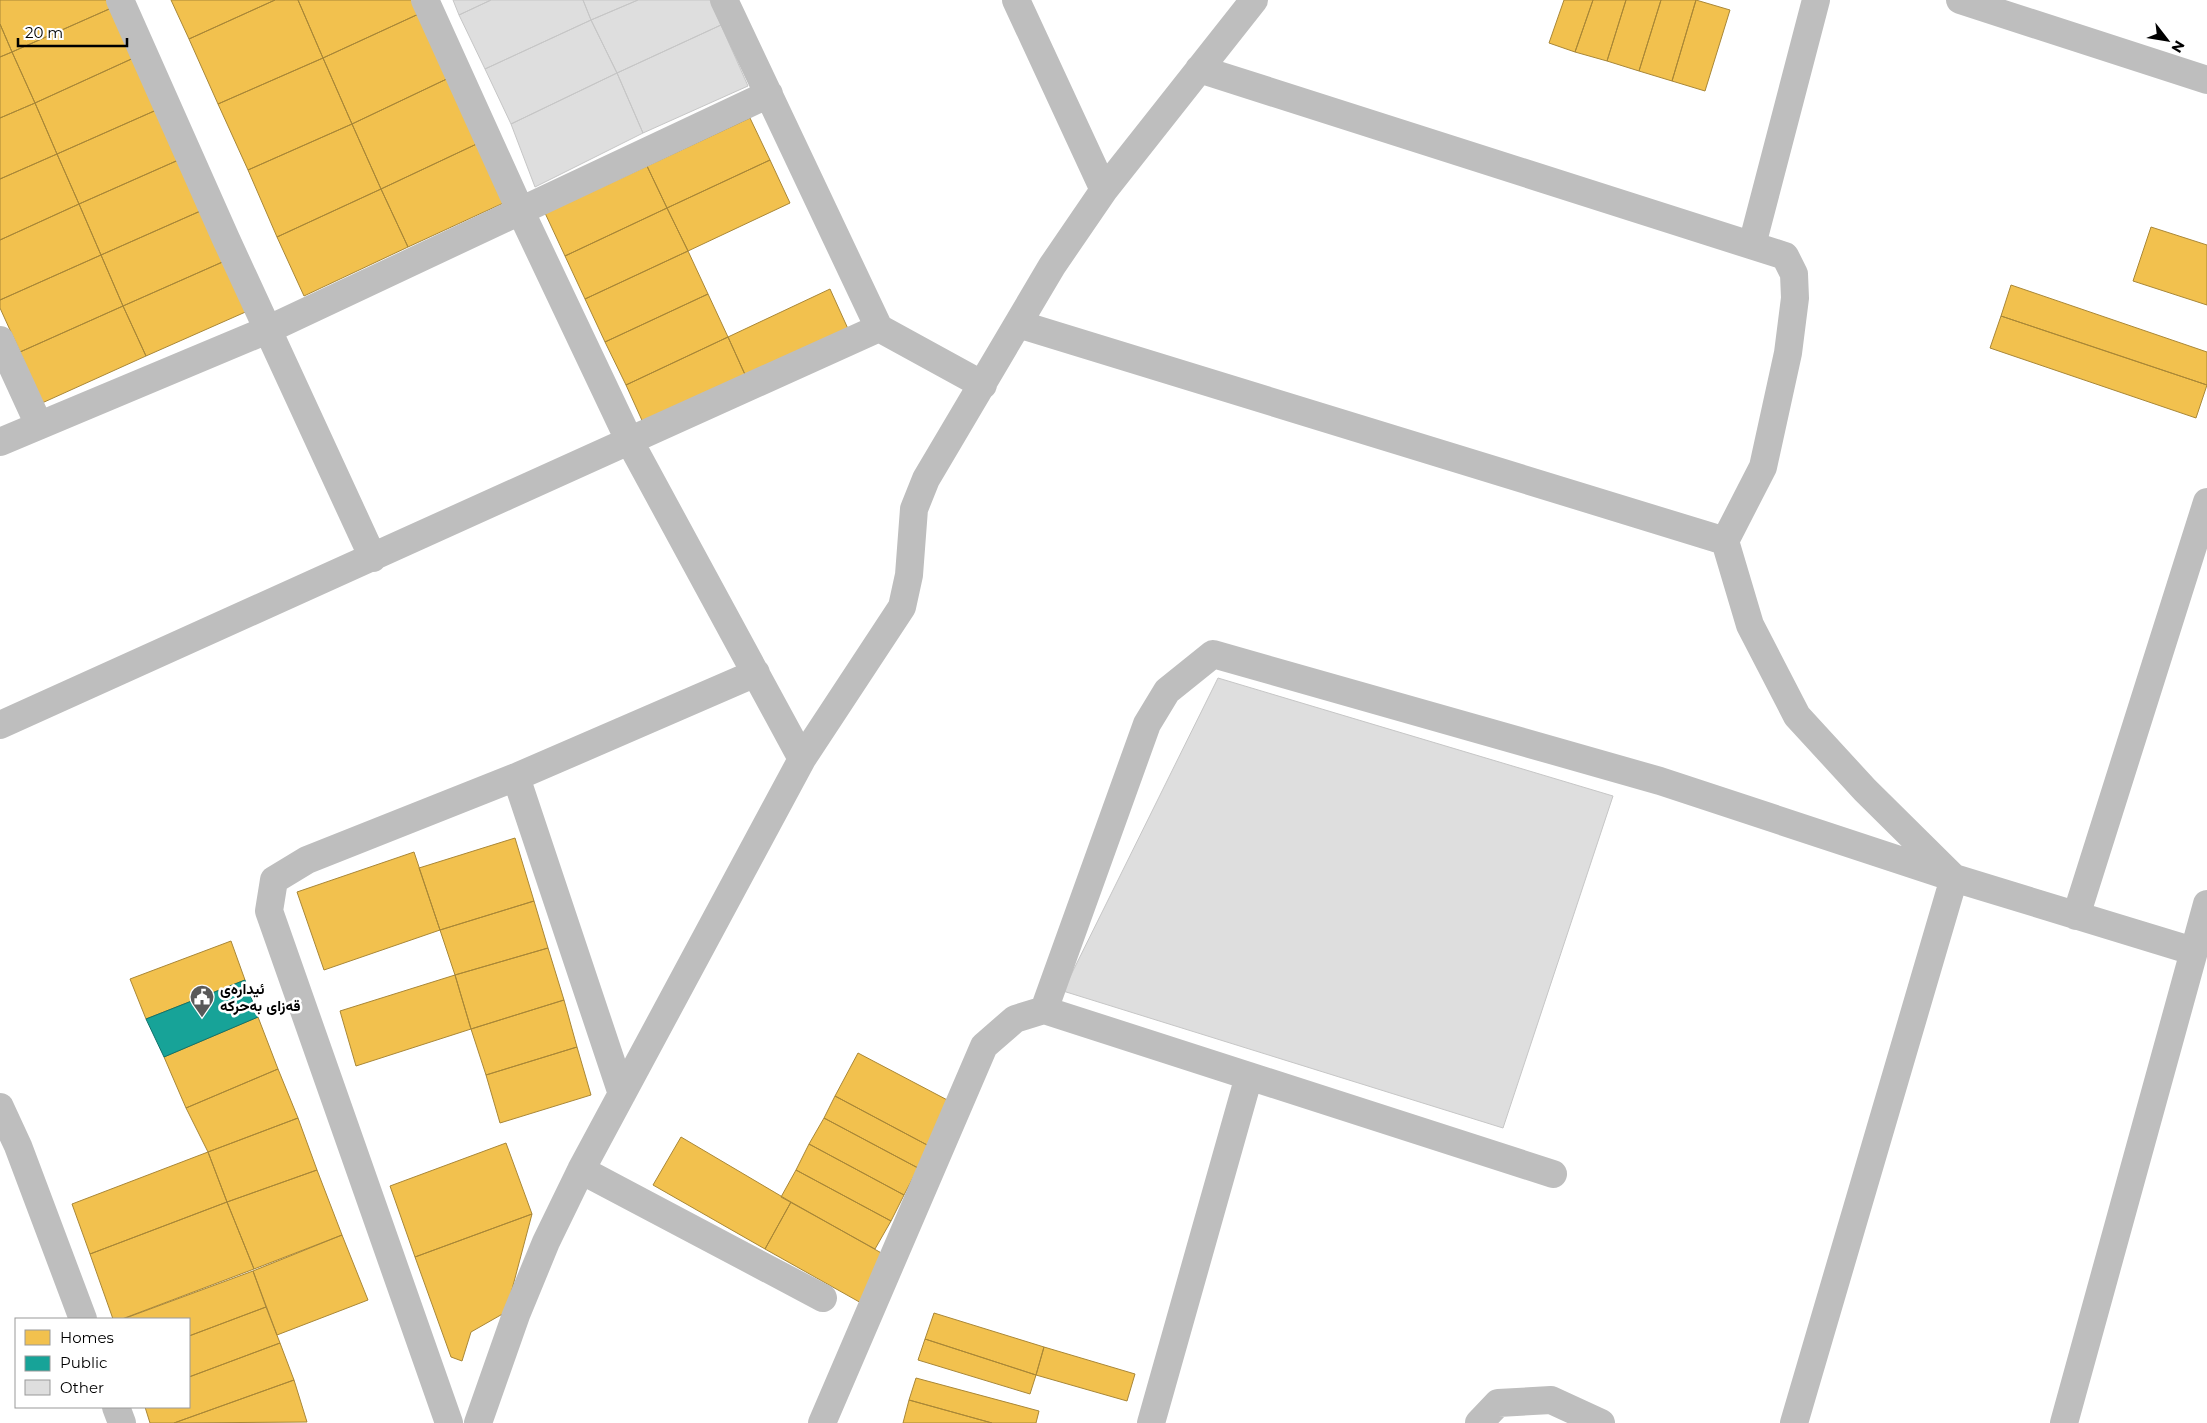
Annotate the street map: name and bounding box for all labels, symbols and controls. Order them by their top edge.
scale bar [18,15,126,47]
north arrow [2142,15,2192,65]
text: 20 m [25,23,63,42]
text: N [2168,37,2189,56]
place label: ئیدارەی قەزای بەحرکە [220,979,300,1015]
public building icon: ئیدارەی قەزای بەحرکە [189,984,215,1018]
legend [15,1318,190,1408]
text: Homes [60,1328,114,1347]
text: Public [60,1353,108,1372]
text: Other [60,1378,104,1397]

